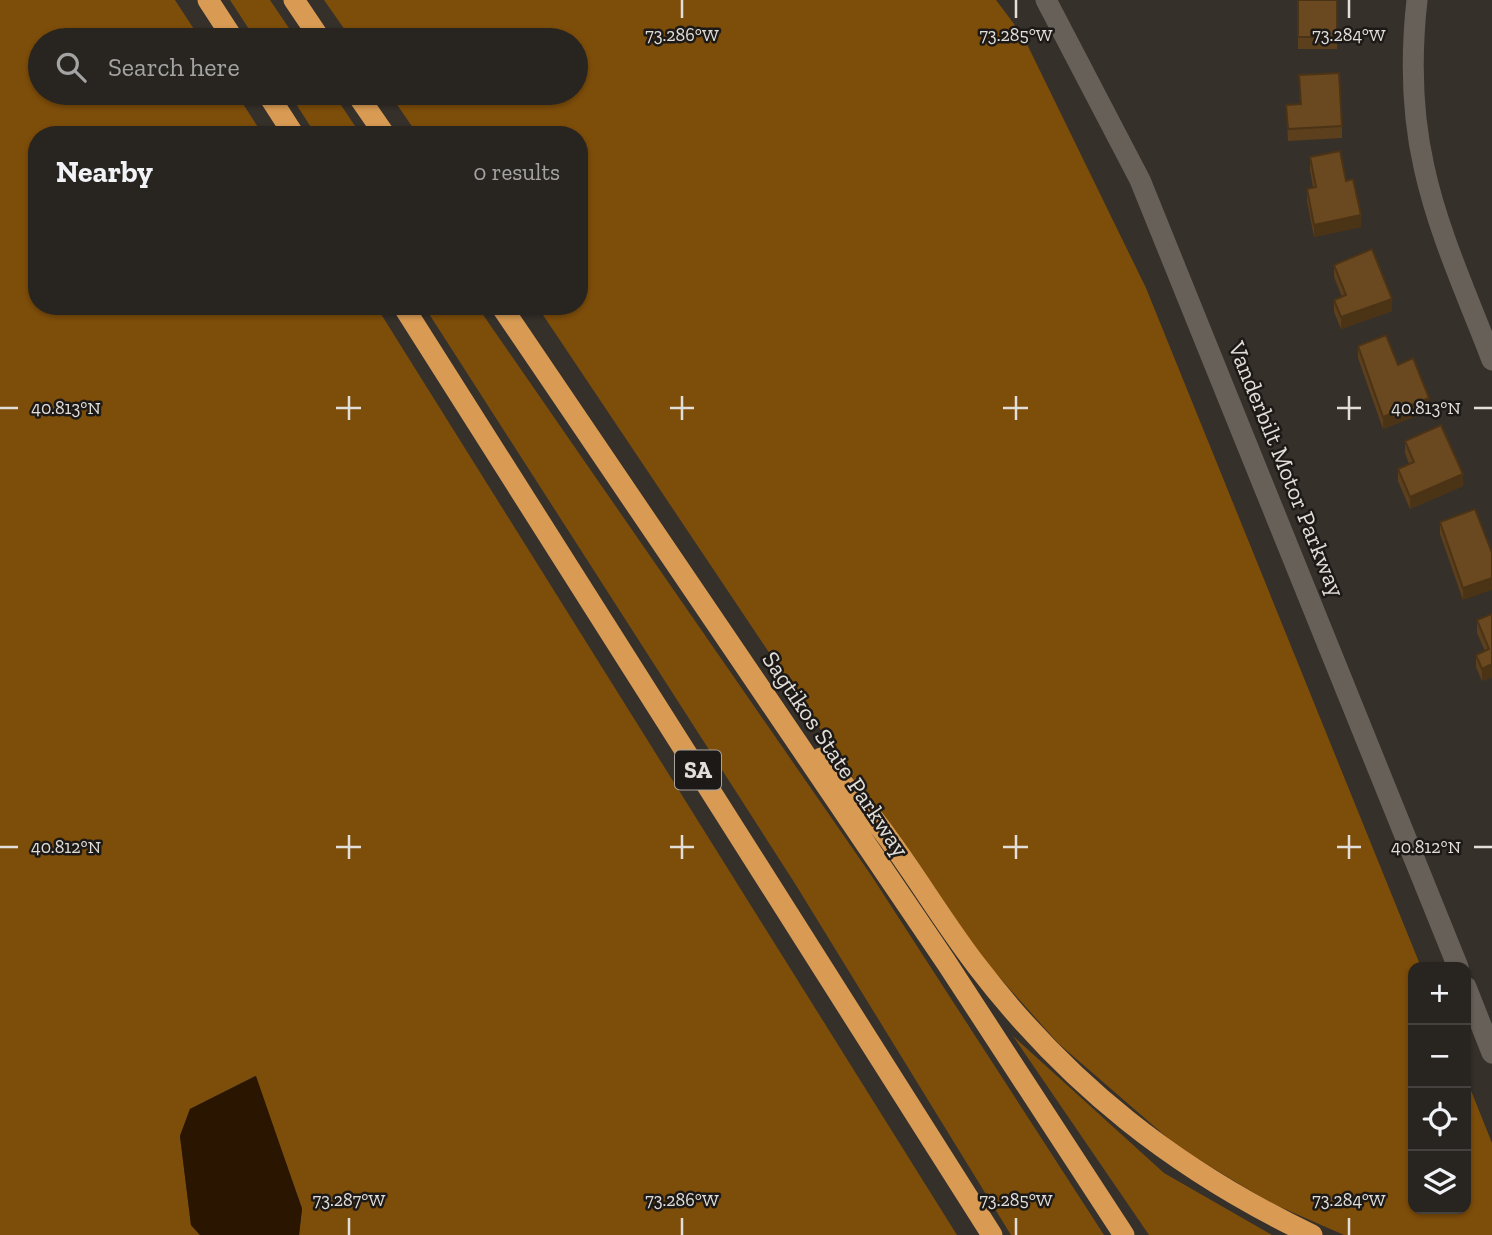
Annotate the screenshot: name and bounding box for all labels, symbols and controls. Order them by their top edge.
text: 73.286°W [645,24,719,46]
text: 73.285°W [979,24,1053,46]
text: 73.284°W [1312,24,1386,46]
search box [28,28,588,105]
icon: search [52,48,90,86]
text: Search here [108,51,240,83]
text: Nearby [56,154,153,190]
text: 0 results [473,158,560,186]
street label: Vanderbilt Motor Parkway [1222,336,1352,602]
text: 40.813°N [31,397,101,419]
text: 40.813°N [1391,397,1461,419]
street label: Sagtikos State Parkway [756,646,916,863]
road number: SA [675,750,721,790]
text: 40.812°N [31,836,101,858]
text: 40.812°N [1391,836,1461,858]
map controls [1408,962,1471,1214]
button: + [1408,962,1471,1025]
button: − [1408,1025,1471,1088]
button: locate [1408,1088,1471,1151]
button: layers [1408,1151,1471,1214]
text: 73.287°W [313,1189,385,1211]
text: 73.286°W [645,1189,719,1211]
text: 73.285°W [979,1189,1053,1211]
text: 73.284°W [1312,1189,1386,1211]

